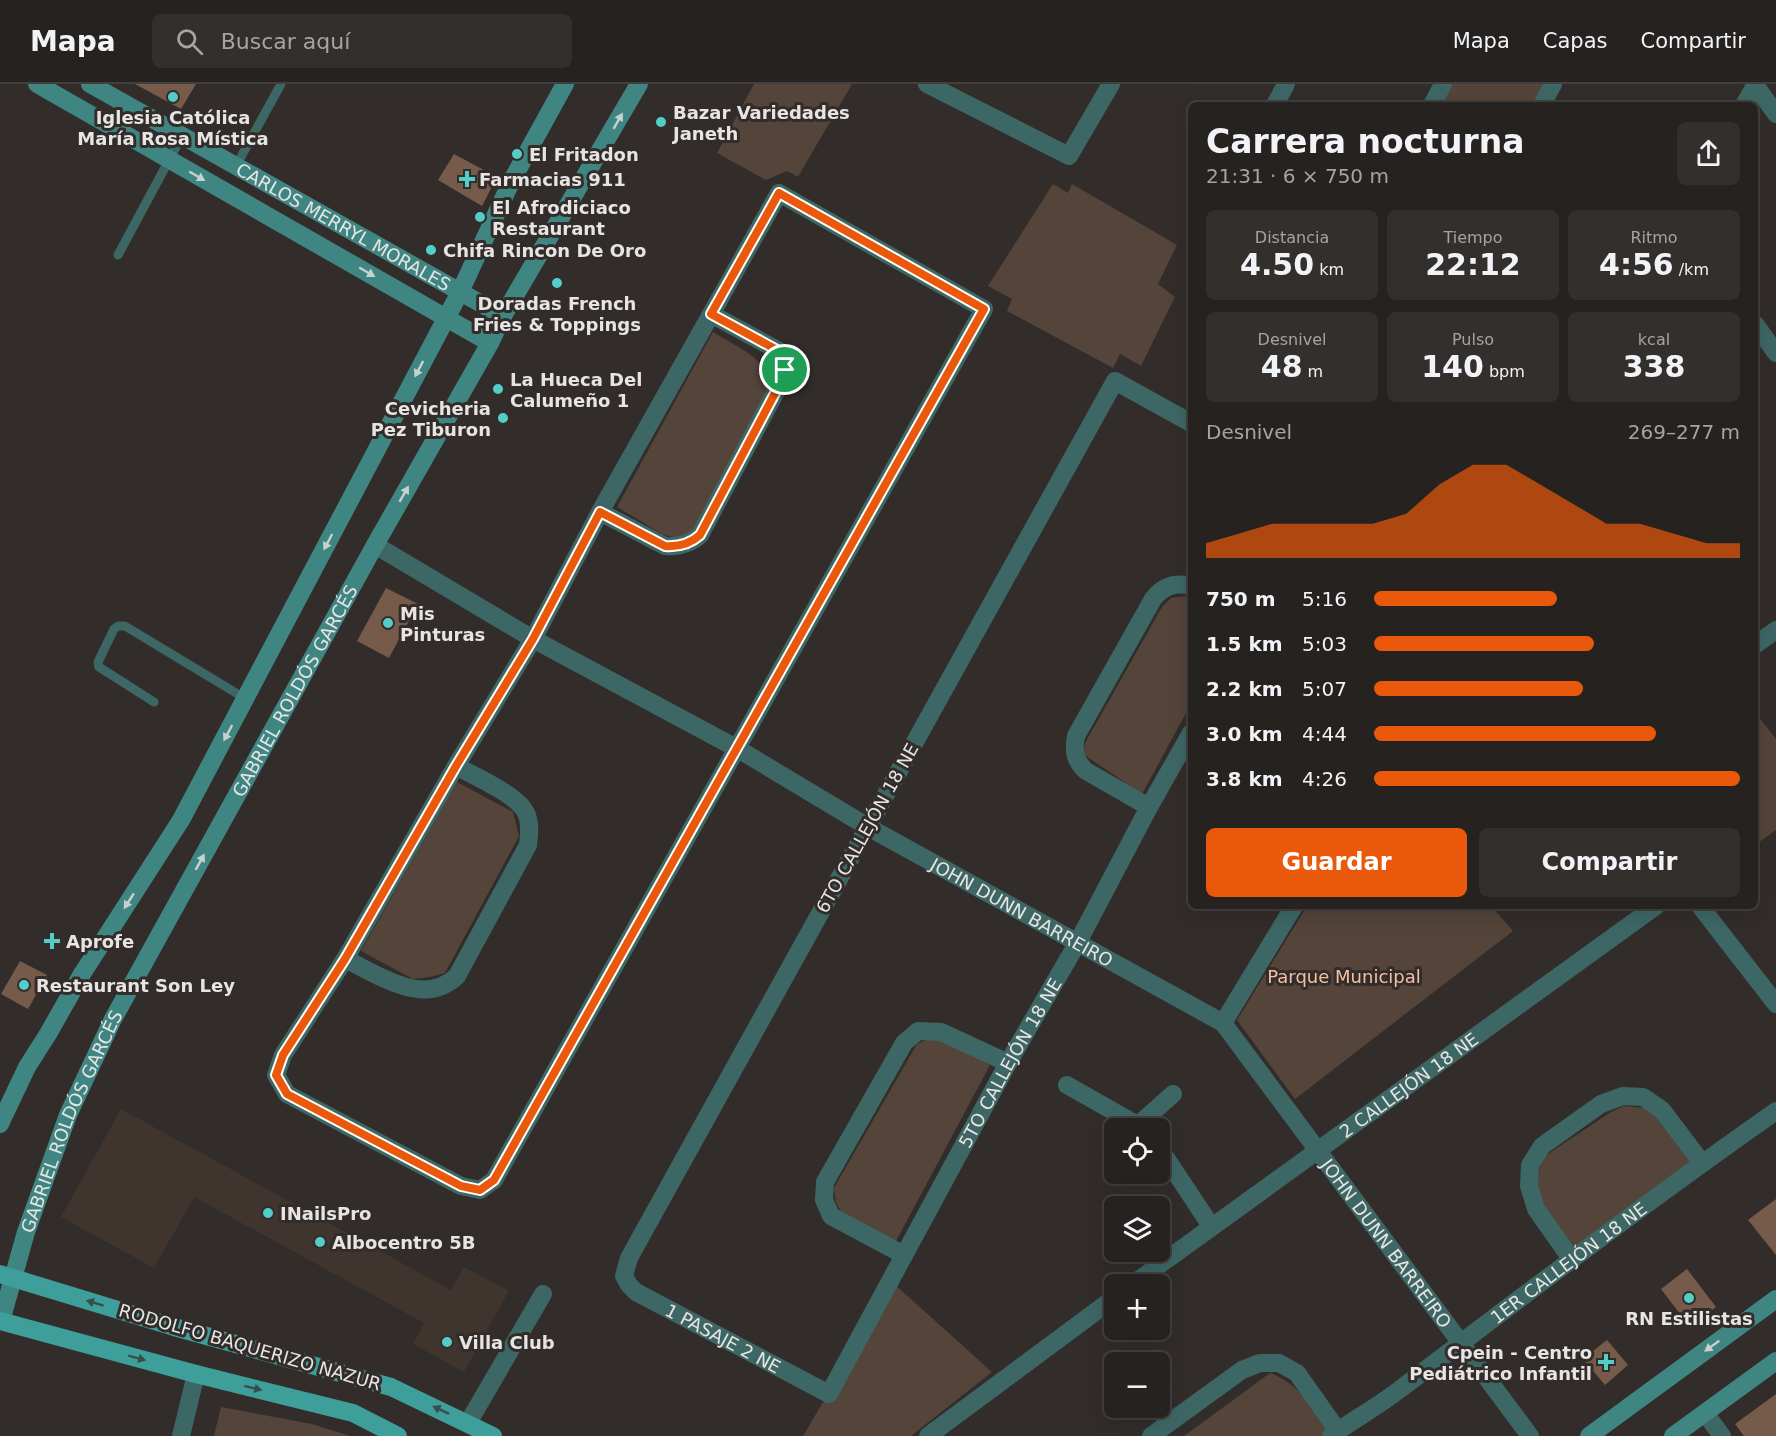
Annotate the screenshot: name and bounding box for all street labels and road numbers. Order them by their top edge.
street label: CARLOS MERRYL MORALES [233,158,455,295]
street label: GABRIEL ROLDÓS GARCÉS [228,581,361,800]
street label: 6TO CALLEJÓN 18 NE [812,739,922,917]
street label: JOHN DUNN BARREIRO [926,853,1117,971]
street label: 5TO CALLEJÓN 18 NE [954,974,1065,1151]
street label: GABRIEL ROLDÓS GARCÉS [16,1006,126,1235]
street label: 2 CALLEJÓN 18 NE [1335,1028,1482,1142]
street label: JOHN DUNN BARREIRO [1317,1154,1456,1332]
street label: 1ER CALLEJÓN 18 NE [1486,1197,1650,1328]
street label: RODOLFO BAQUERIZO NAZUR [116,1299,384,1395]
street label: 1 PASAJE 2 NE [662,1299,785,1377]

